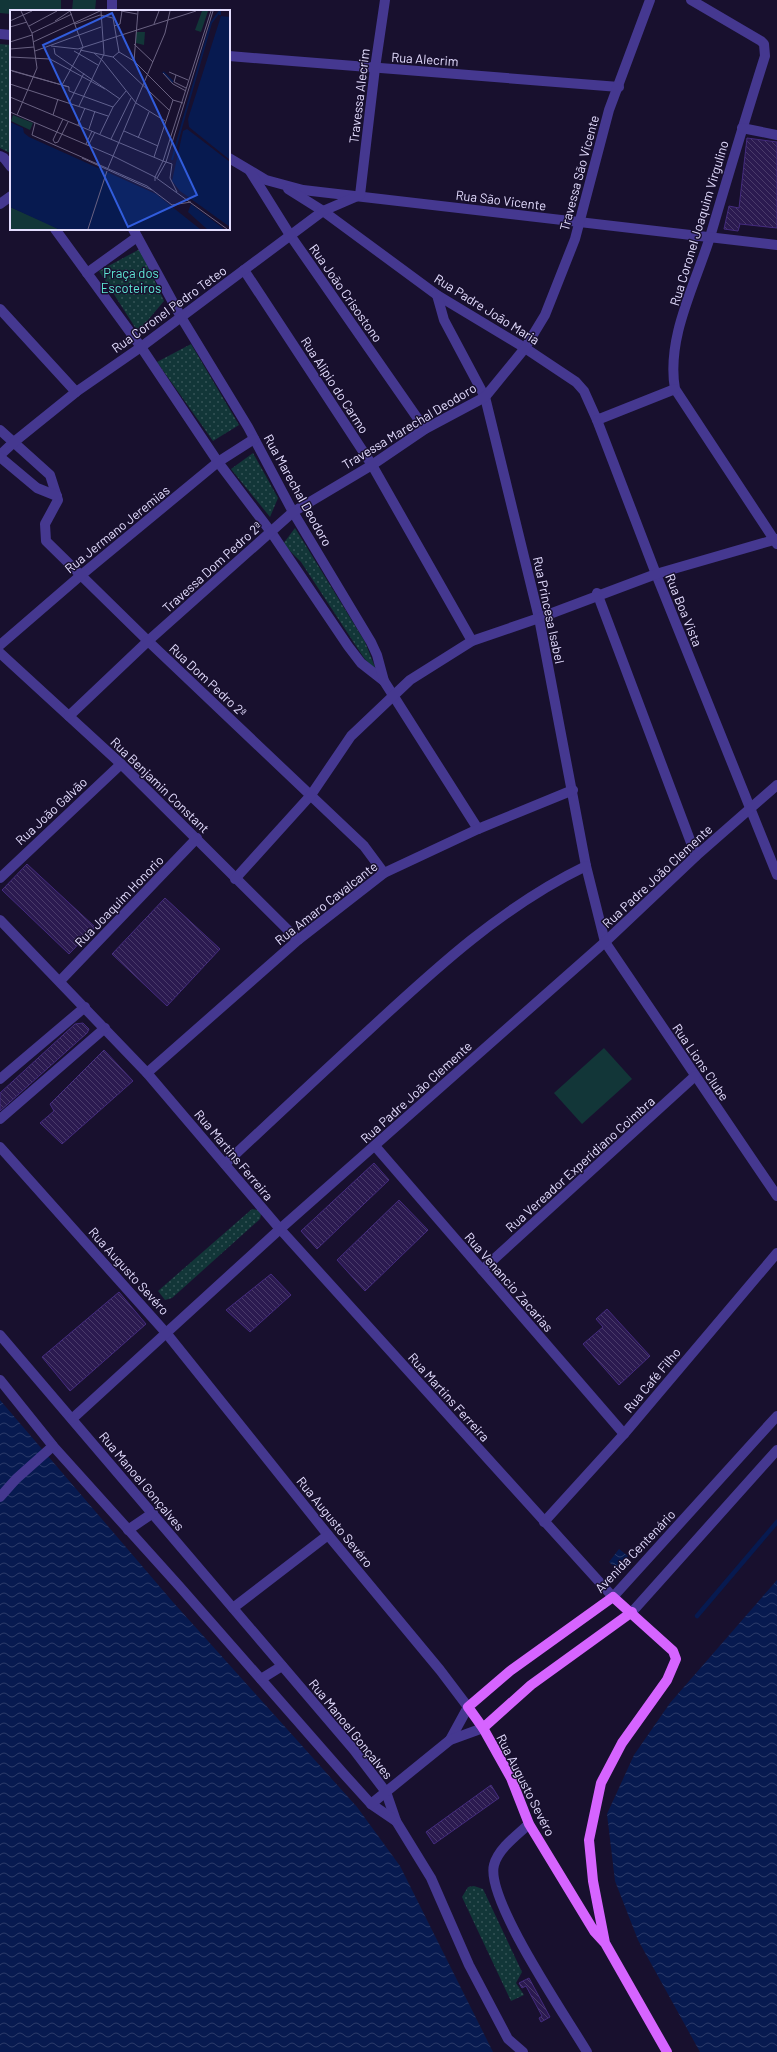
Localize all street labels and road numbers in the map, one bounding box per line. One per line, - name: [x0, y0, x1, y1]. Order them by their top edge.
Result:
- street label: Travessa Alecrim: [345, 48, 373, 144]
- street label: Rua Alecrim: [391, 49, 459, 69]
- street label: Travessa São Vicente: [556, 113, 602, 233]
- street label: Rua Coronel Joaquim Virgulino: [666, 138, 732, 308]
- street label: Rua São Vicente: [455, 187, 547, 213]
- street label: Rua João Crisostono: [306, 241, 386, 345]
- street label: Rua Coronel Pedro Teteo: [108, 262, 230, 356]
- street label: Rua Padre João Maria: [431, 270, 543, 348]
- street label: Rua Alipio do Carmo: [298, 334, 372, 436]
- street label: Travessa Marechal Deodoro: [339, 380, 479, 472]
- street label: Rua Marechal Deodoro: [261, 431, 335, 549]
- street label: Rua Jermano Jeremias: [61, 482, 173, 576]
- street label: Travessa Dom Pedro 2ª: [159, 518, 265, 616]
- street label: Rua Princesa Isabel: [530, 555, 568, 665]
- street label: Rua Boa Vista: [662, 571, 706, 649]
- street label: Rua Dom Pedro 2ª: [166, 640, 250, 720]
- street label: Rua Benjamin Constant: [107, 734, 213, 836]
- street label: Rua João Galvão: [12, 774, 90, 848]
- street label: Rua Padre João Clemente: [599, 821, 715, 931]
- street label: Rua Joaquim Honorio: [71, 852, 167, 950]
- street label: Rua Amaro Cavalcante: [272, 858, 381, 948]
- street label: Rua Lions Clube: [669, 1020, 733, 1104]
- street label: Rua Padre João Clemente: [357, 1038, 475, 1146]
- street label: Rua Vereador Experidiano Coimbra: [502, 1093, 658, 1235]
- street label: Rua Martins Ferreira: [191, 1106, 277, 1204]
- street label: Rua Augusto Sevéro: [85, 1224, 173, 1318]
- street label: Rua Venancio Zacarias: [461, 1229, 557, 1335]
- street label: Rua Café Filho: [620, 1344, 684, 1416]
- street label: Rua Martins Ferreira: [405, 1349, 493, 1445]
- street label: Rua Manoel Gonçalves: [96, 1428, 188, 1534]
- street label: Rua Augusto Sevéro: [293, 1473, 377, 1571]
- street label: Avenida Centenário: [591, 1506, 679, 1596]
- street label: Rua Manoel Gonçalves: [306, 1676, 396, 1782]
- street label: Rua Augusto Sevéro: [493, 1731, 559, 1839]

